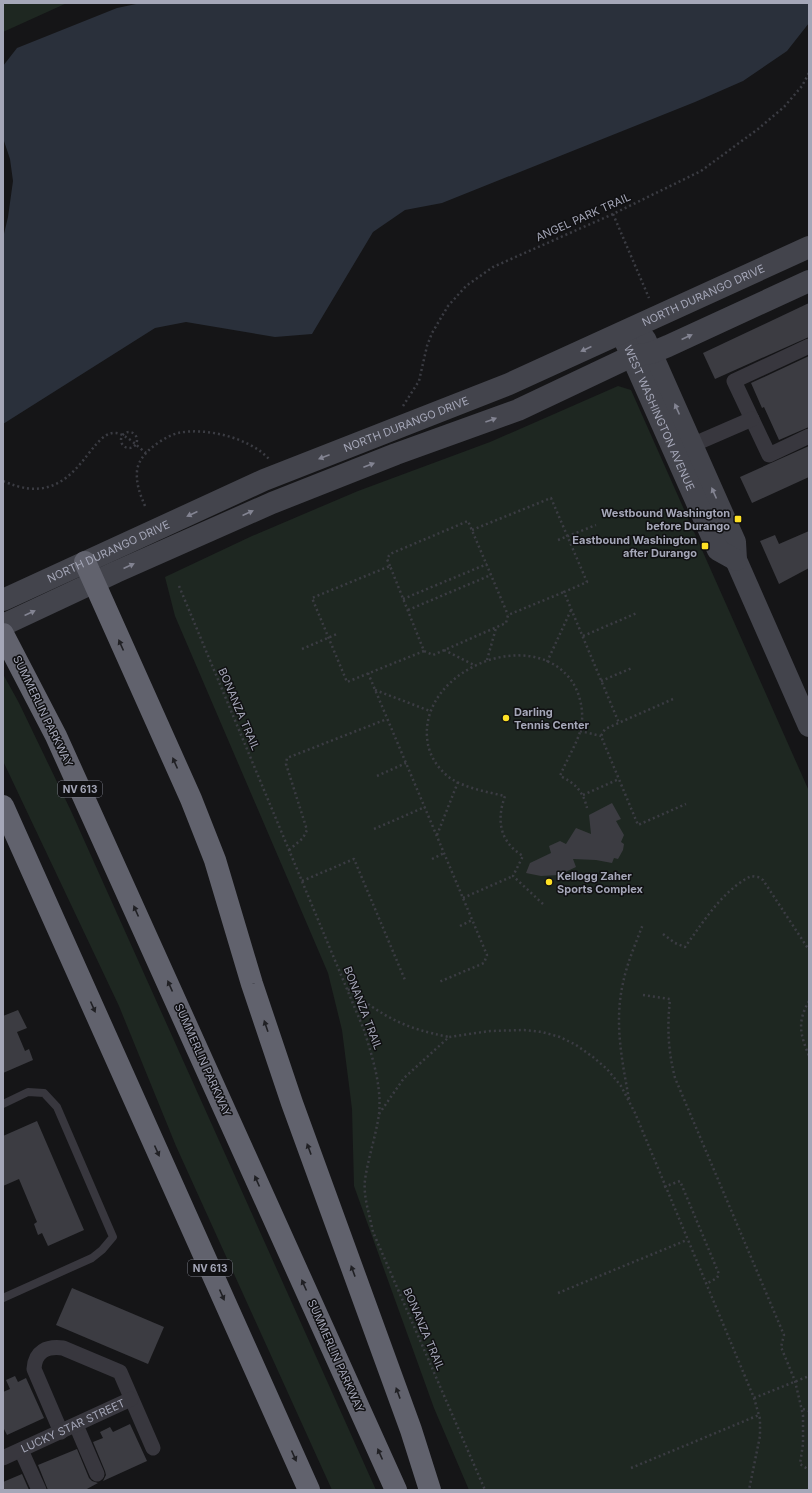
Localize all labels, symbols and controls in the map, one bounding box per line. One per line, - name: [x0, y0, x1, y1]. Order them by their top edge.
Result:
- street label: ANGEL PARK TRAIL: [533, 190, 633, 244]
- street label: NORTH DURANGO DRIVE: [640, 261, 767, 329]
- one-way arrow: [681, 334, 693, 340]
- street label: WEST WASHINGTON AVENUE: [621, 343, 698, 493]
- one-way arrow: [581, 346, 592, 352]
- street label: NORTH DURANGO DRIVE: [342, 393, 471, 455]
- one-way arrow: [673, 403, 679, 415]
- one-way arrow: [485, 417, 497, 423]
- one-way arrow: [318, 454, 329, 460]
- one-way arrow: [363, 462, 374, 468]
- one-way arrow: [711, 488, 717, 499]
- place label: Westbound Washington before Durango: [601, 506, 730, 533]
- one-way arrow: [243, 510, 255, 516]
- one-way arrow: [186, 511, 197, 517]
- marker: Westbound Washington before Durango: [733, 514, 743, 524]
- street label: NORTH DURANGO DRIVE: [45, 517, 172, 586]
- place label: Eastbound Washington after Durango: [572, 533, 697, 560]
- marker: Eastbound Washington after Durango: [700, 541, 710, 551]
- one-way arrow: [124, 563, 135, 569]
- one-way arrow: [25, 610, 36, 616]
- one-way arrow: [118, 638, 124, 650]
- street label: SUMMERLIN PARKWAY: [10, 653, 76, 769]
- street label: BONANZA TRAIL: [215, 666, 263, 752]
- place label: Darling Tennis Center: [514, 705, 589, 732]
- marker: Darling Tennis Center: [501, 713, 511, 723]
- one-way arrow: [172, 758, 178, 769]
- road number: NV 613: [58, 781, 102, 797]
- place label: Kellogg Zaher Sports Complex: [557, 869, 643, 896]
- marker: Kellogg Zaher Sports Complex: [544, 877, 554, 887]
- one-way arrow: [132, 904, 138, 916]
- street label: BONANZA TRAIL: [341, 964, 385, 1052]
- one-way arrow: [166, 980, 173, 992]
- street label: SUMMERLIN PARKWAY: [172, 1001, 234, 1119]
- one-way arrow: [90, 1002, 96, 1013]
- one-way arrow: [263, 1020, 269, 1032]
- one-way arrow: [305, 1143, 311, 1155]
- one-way arrow: [154, 1145, 160, 1157]
- one-way arrow: [254, 1176, 260, 1187]
- road number: NV 613: [188, 1260, 232, 1276]
- one-way arrow: [350, 1265, 356, 1277]
- one-way arrow: [301, 1279, 307, 1290]
- street label: BONANZA TRAIL: [400, 1286, 448, 1372]
- one-way arrow: [219, 1290, 225, 1302]
- street label: SUMMERLIN PARKWAY: [305, 1297, 367, 1415]
- one-way arrow: [395, 1387, 401, 1399]
- street label: LUCKY STAR STREET: [19, 1396, 127, 1456]
- one-way arrow: [377, 1449, 383, 1460]
- one-way arrow: [291, 1450, 297, 1462]

